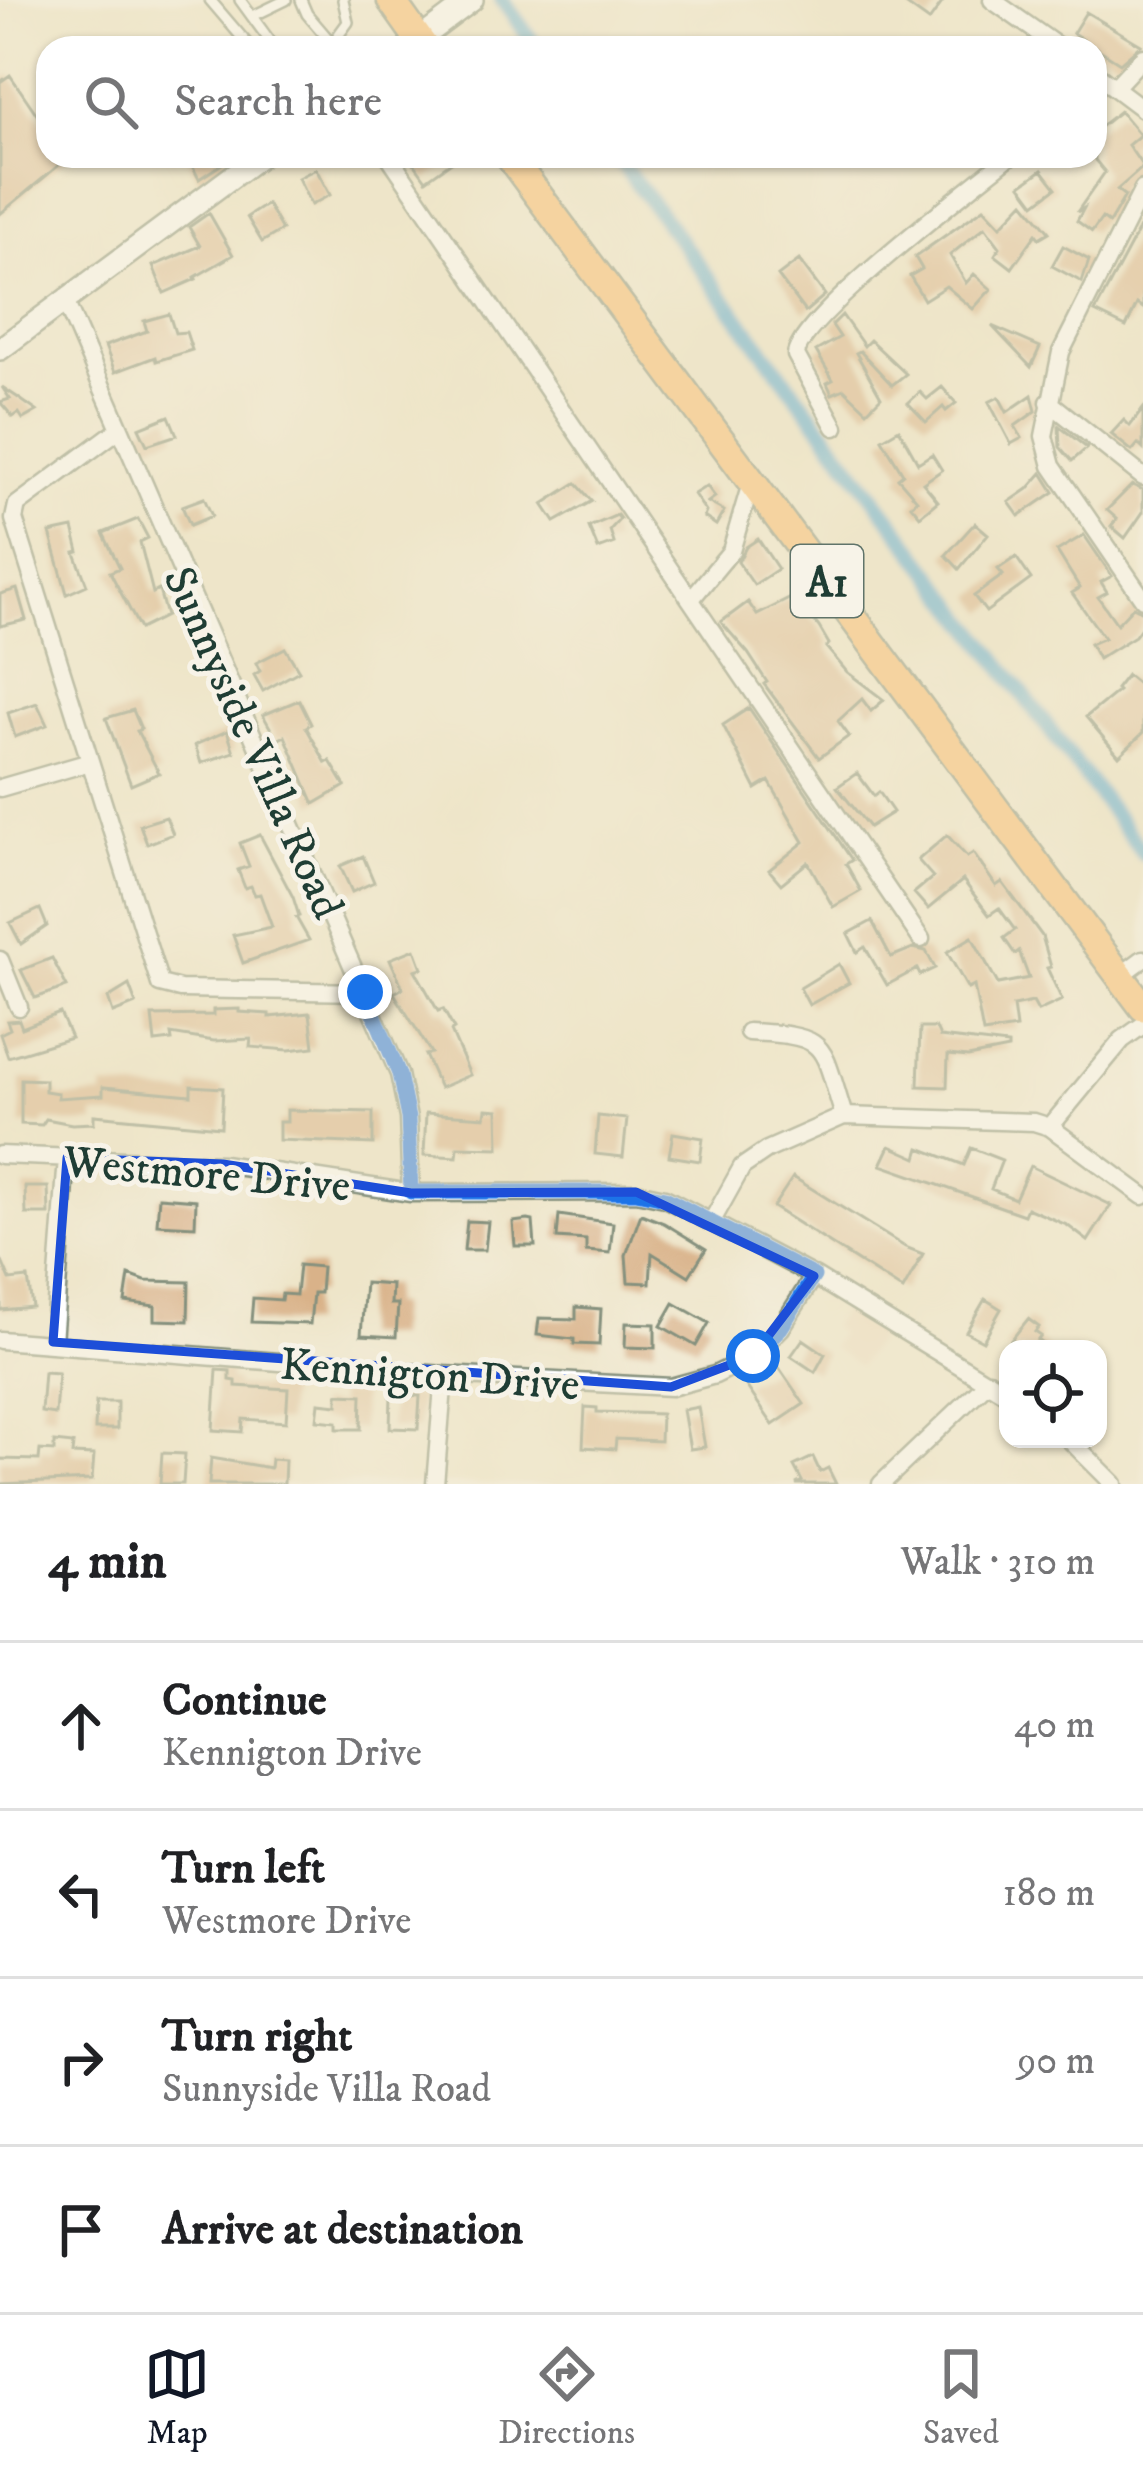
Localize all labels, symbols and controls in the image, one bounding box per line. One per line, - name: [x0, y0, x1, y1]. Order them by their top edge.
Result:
- search box: [36, 36, 1107, 168]
- icon: search: [78, 69, 144, 135]
- text: Search here: [174, 74, 382, 130]
- road number: A1: [791, 545, 863, 617]
- street label: Sunnyside Villa Road: [150, 558, 355, 928]
- route end: [338, 965, 392, 1019]
- street label: Westmore Drive: [60, 1134, 353, 1215]
- route start: [726, 1329, 780, 1383]
- street label: Kennigton Drive: [278, 1338, 581, 1414]
- map controls: [999, 1340, 1107, 1448]
- button: locate: [999, 1340, 1107, 1448]
- text: 4 min: [48, 1530, 166, 1594]
- text: Walk · 310 m: [900, 1538, 1095, 1587]
- text: Continue: [162, 1673, 327, 1729]
- icon: ahead: [48, 1693, 114, 1759]
- text: 40 m: [1014, 1701, 1095, 1750]
- text: Kennigton Drive: [162, 1729, 422, 1778]
- text: Turn left: [162, 1841, 325, 1897]
- icon: left: [48, 1861, 114, 1927]
- text: 180 m: [1003, 1869, 1095, 1918]
- text: Westmore Drive: [162, 1897, 411, 1946]
- text: Turn right: [162, 2009, 352, 2065]
- icon: right: [48, 2029, 114, 2095]
- text: 90 m: [1017, 2037, 1095, 2086]
- text: Sunnyside Villa Road: [162, 2065, 491, 2114]
- icon: arrive: [48, 2197, 114, 2263]
- text: Arrive at destination: [162, 2202, 523, 2258]
- tab: Map: [144, 2341, 210, 2454]
- tab: Directions: [498, 2341, 635, 2454]
- tab: Saved: [923, 2341, 999, 2454]

